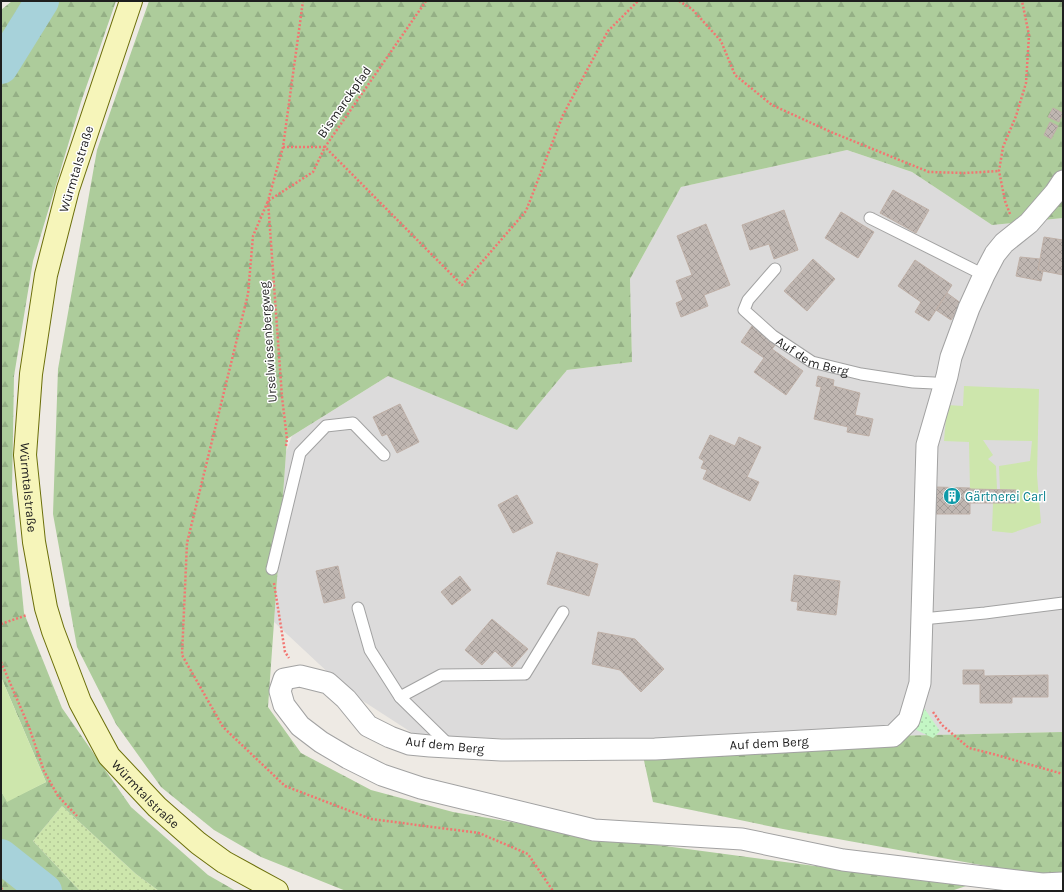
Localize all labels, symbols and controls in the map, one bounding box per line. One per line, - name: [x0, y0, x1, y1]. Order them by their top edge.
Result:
- street label: Bismarckpfad: [314, 63, 374, 141]
- street label: Würmtalstraße: [56, 124, 96, 214]
- street label: Urselwiesenbergweg: [256, 280, 280, 403]
- street label: Auf dem Berg: [773, 333, 851, 378]
- street label: Würmtalstraße: [17, 442, 40, 533]
- building icon: Gärtnerei Carl: [942, 486, 962, 506]
- place label: Gärtnerei Carl: [965, 489, 1046, 504]
- street label: Auf dem Berg: [405, 733, 486, 757]
- street label: Auf dem Berg: [729, 733, 810, 753]
- street label: Würmtalstraße: [109, 757, 183, 831]

